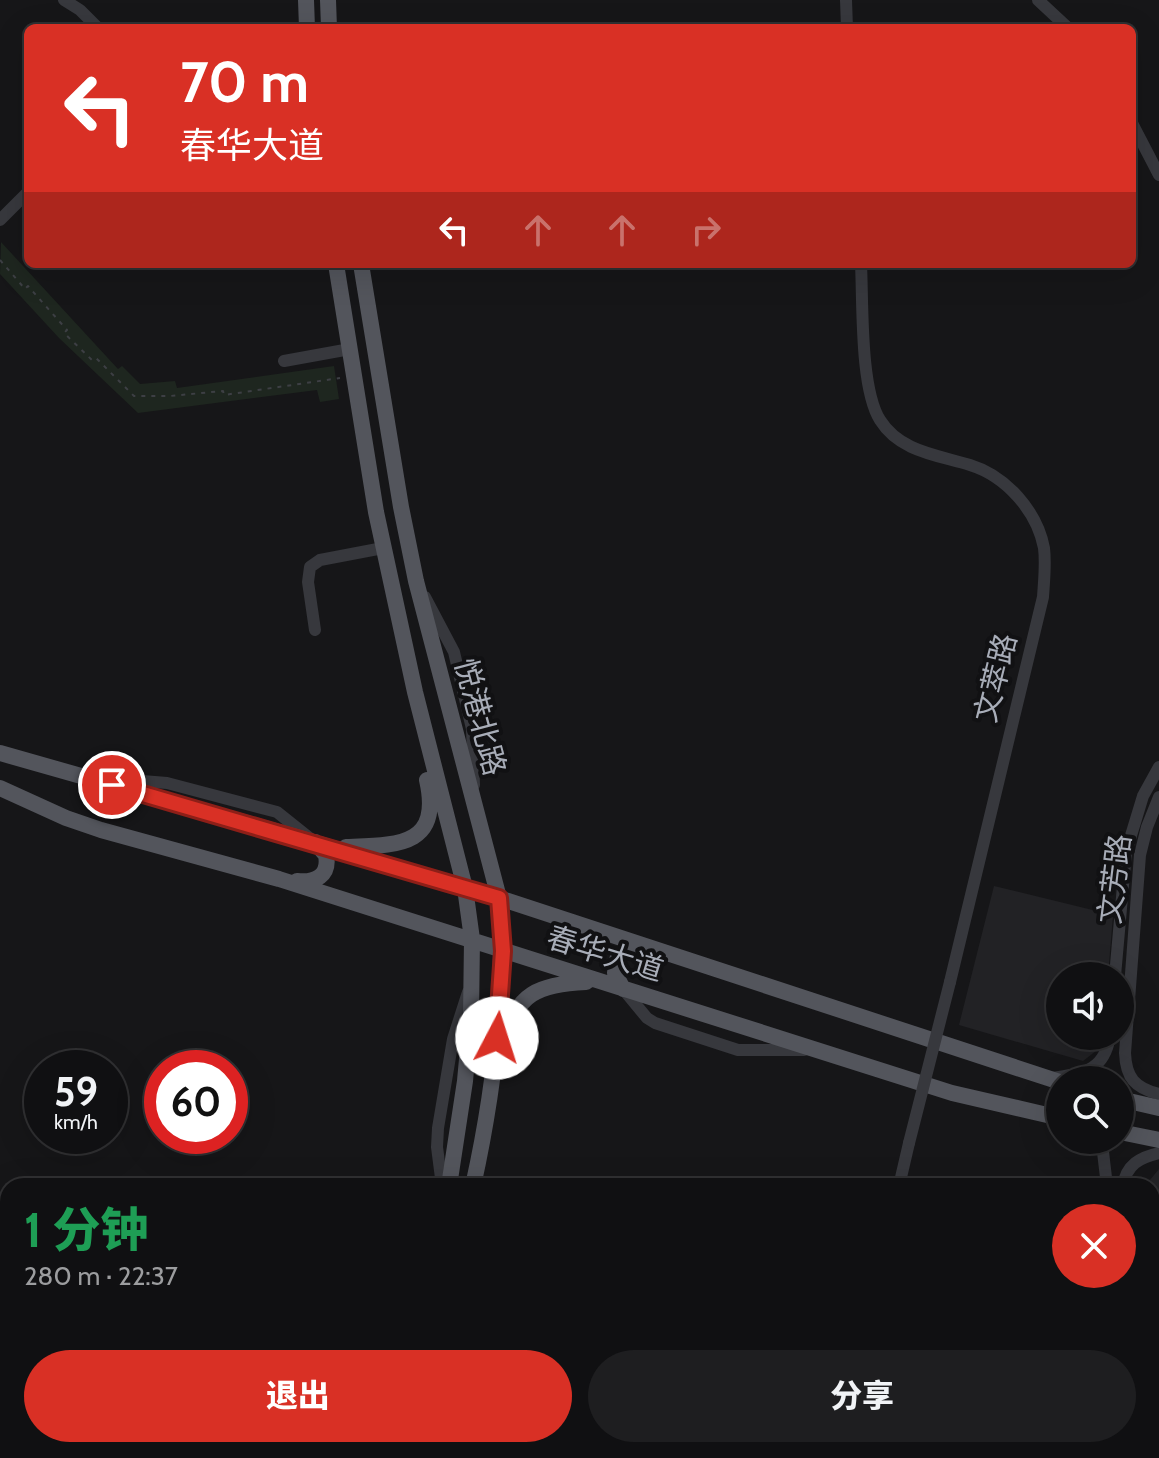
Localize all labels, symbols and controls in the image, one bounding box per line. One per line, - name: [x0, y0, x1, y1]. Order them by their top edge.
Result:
- text: 70 m: [180, 48, 309, 116]
- icon: left: [48, 56, 152, 160]
- text: 春华大道: [180, 123, 324, 167]
- icon: left: [432, 208, 476, 252]
- icon: ahead: [516, 208, 560, 252]
- icon: ahead: [600, 208, 644, 252]
- icon: right: [684, 208, 728, 252]
- street label: 文萃路: [967, 630, 1024, 726]
- street label: 悦港北路: [447, 654, 514, 780]
- pin: [78, 751, 146, 819]
- icon: arrive: [90, 763, 134, 807]
- street label: 文芳路: [1091, 832, 1138, 926]
- street label: 春华大道: [542, 918, 668, 989]
- map controls: [1046, 962, 1134, 1154]
- button: sound: [1046, 962, 1134, 1050]
- position arrow: [455, 996, 539, 1080]
- speed limit sign: 60: [144, 1050, 248, 1154]
- button: search: [1046, 1066, 1134, 1154]
- text: 59: [54, 1067, 98, 1116]
- text: km/h: [54, 1110, 98, 1134]
- text: 1 分钟: [24, 1201, 149, 1259]
- button: close: [1052, 1204, 1136, 1288]
- text: 280 m · 22:37: [24, 1260, 178, 1292]
- button: 退出: [24, 1350, 572, 1442]
- button: 分享: [588, 1350, 1136, 1442]

